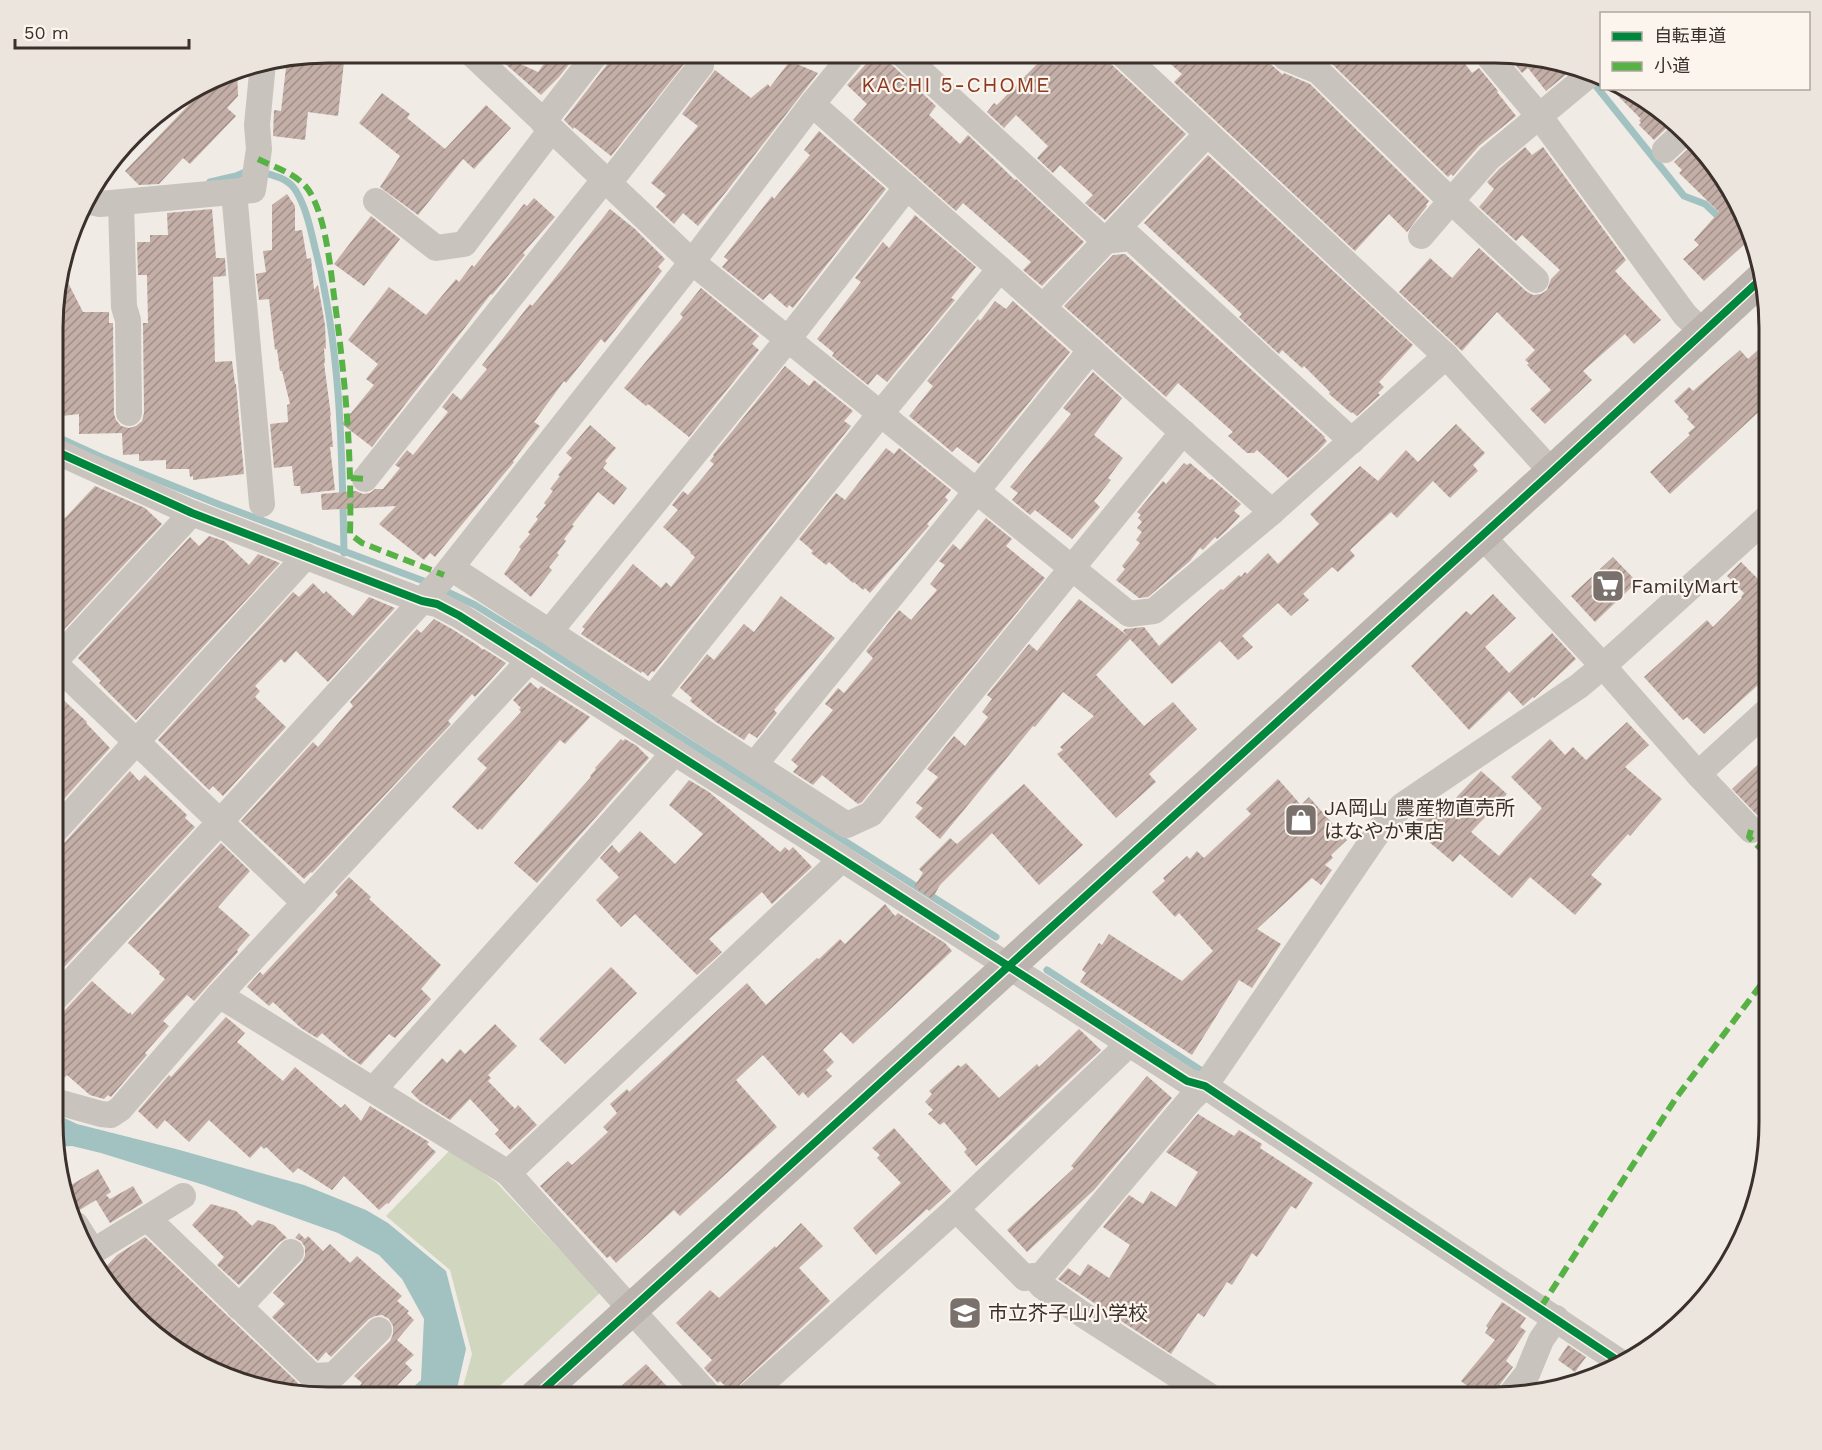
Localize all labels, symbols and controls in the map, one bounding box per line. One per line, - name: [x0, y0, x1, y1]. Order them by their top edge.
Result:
- scale bar: [15, 12, 189, 50]
- legend: [1600, 12, 1810, 90]
- text: 50 m: [24, 22, 69, 43]
- text: 自転車道: [1654, 25, 1726, 46]
- text: 小道: [1654, 55, 1690, 76]
- district label: KACHI 5-CHOME: [861, 72, 1051, 97]
- supermarket icon: FamilyMart: [1590, 568, 1626, 604]
- place label: FamilyMart: [1631, 574, 1739, 598]
- place label: JA岡山 農産物直売所 はなやか東店: [1324, 796, 1515, 843]
- shop icon: JA岡山 農産物直売所 はなやか東店: [1283, 802, 1319, 838]
- school or university icon: 市立芥子山小学校: [947, 1295, 983, 1331]
- place label: 市立芥子山小学校: [988, 1301, 1148, 1325]

